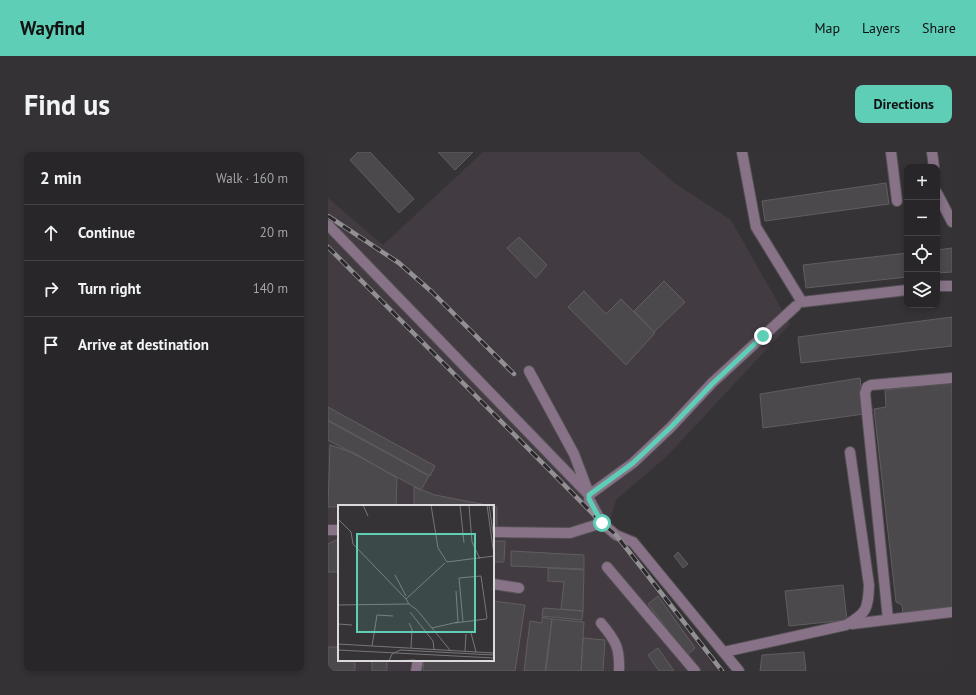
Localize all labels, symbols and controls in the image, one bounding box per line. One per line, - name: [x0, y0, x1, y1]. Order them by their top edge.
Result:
- text: Wayfind: [20, 16, 85, 40]
- text: Map: [814, 19, 840, 37]
- text: Layers: [862, 19, 900, 37]
- text: Share: [922, 19, 956, 37]
- button: Directions: [855, 85, 952, 123]
- text: Find us: [24, 86, 110, 123]
- map controls: [904, 164, 940, 308]
- button: +: [904, 164, 940, 200]
- text: 2 min: [40, 167, 81, 189]
- text: Walk · 160 m: [216, 170, 288, 187]
- button: −: [904, 200, 940, 236]
- icon: ahead: [40, 222, 62, 244]
- text: Continue: [78, 223, 135, 242]
- text: 20 m: [260, 224, 288, 241]
- button: locate: [904, 236, 940, 272]
- button: layers: [904, 272, 940, 308]
- icon: right: [40, 278, 62, 300]
- text: Turn right: [78, 279, 141, 298]
- text: 140 m: [253, 280, 288, 297]
- route end: [754, 327, 772, 345]
- icon: arrive: [40, 334, 62, 356]
- text: Arrive at destination: [78, 335, 209, 354]
- inset map: [338, 505, 494, 661]
- route start: [593, 514, 611, 532]

